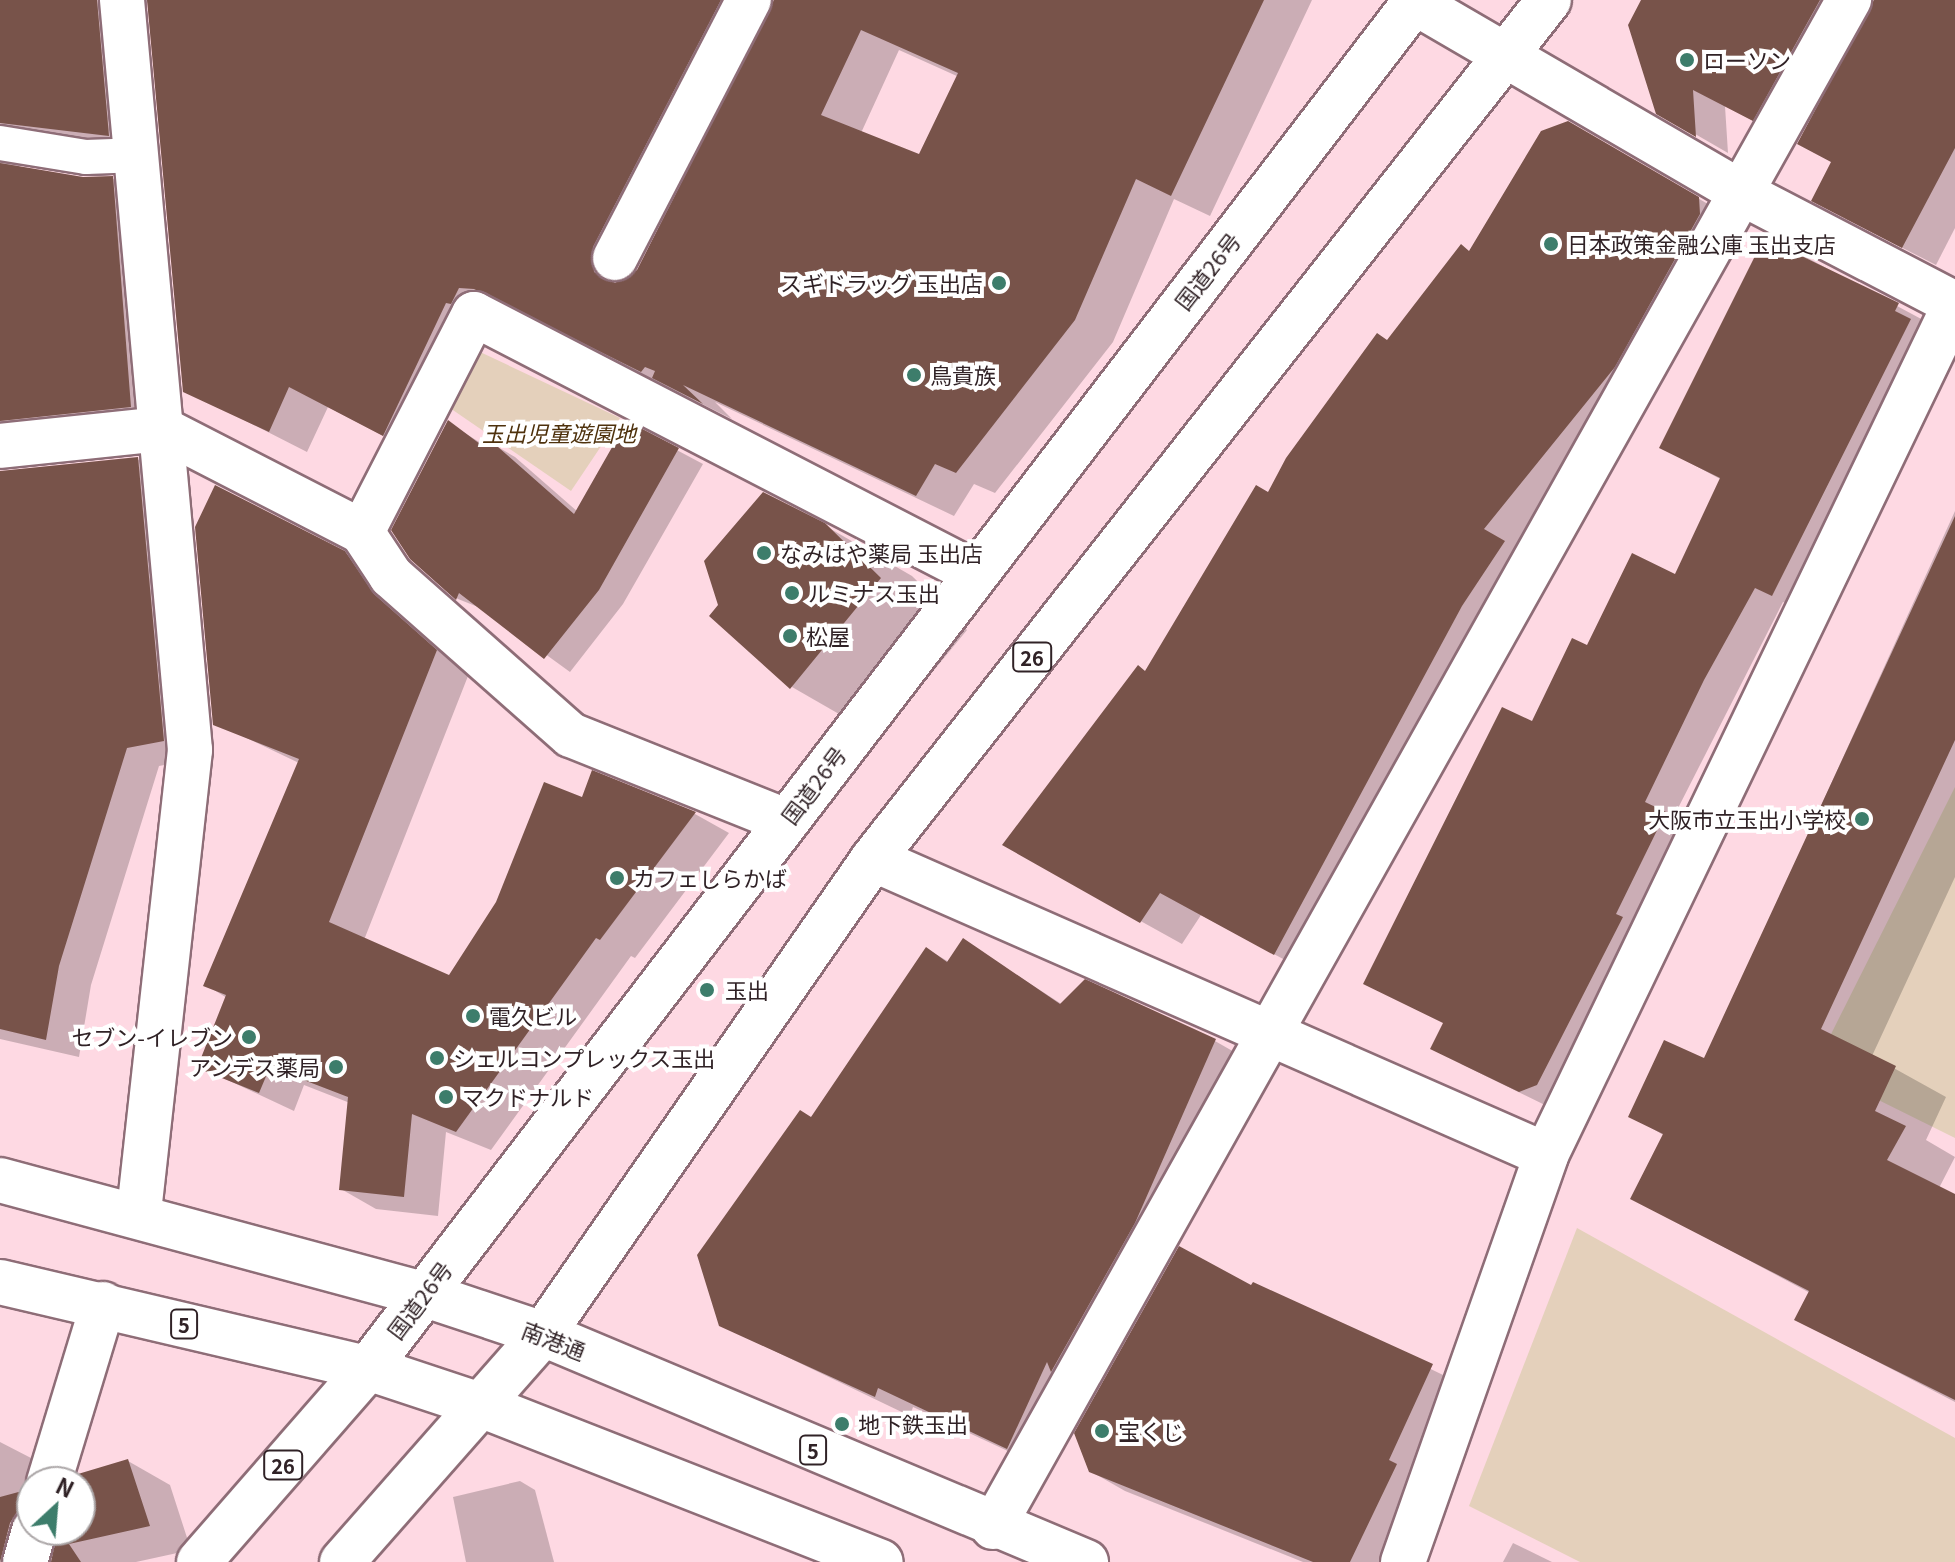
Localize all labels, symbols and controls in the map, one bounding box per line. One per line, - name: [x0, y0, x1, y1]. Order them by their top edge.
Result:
- place label: ローソン: [1703, 47, 1791, 73]
- marker: ローソン: [1678, 51, 1696, 69]
- street label: 国道26号: [1169, 227, 1245, 315]
- place label: 日本政策金融公庫 玉出支店: [1567, 231, 1836, 257]
- marker: 日本政策金融公庫 玉出支店: [1542, 235, 1560, 253]
- place label: スギドラッグ 玉出店: [780, 270, 983, 296]
- marker: スギドラッグ 玉出店: [990, 274, 1008, 292]
- place label: 鳥貴族: [930, 362, 996, 388]
- marker: 鳥貴族: [905, 366, 923, 384]
- park label: 玉出児童遊園地: [482, 420, 636, 446]
- place label: なみはや薬局 玉出店: [780, 540, 983, 566]
- marker: なみはや薬局 玉出店: [755, 544, 773, 562]
- place label: ルミナス玉出: [808, 580, 940, 606]
- marker: ルミナス玉出: [783, 584, 801, 602]
- place label: 松屋: [806, 623, 850, 649]
- marker: 松屋: [781, 627, 799, 645]
- road number: 26: [1012, 641, 1052, 673]
- street label: 国道26号: [775, 741, 851, 829]
- place label: 大阪市立玉出小学校: [1648, 806, 1846, 832]
- marker: 大阪市立玉出小学校: [1853, 810, 1871, 828]
- place label: カフェしらかば: [633, 865, 787, 891]
- marker: カフェしらかば: [608, 869, 626, 887]
- place label: 玉出: [725, 977, 769, 1003]
- marker: 玉出: [696, 979, 718, 1001]
- place label: 電久ビル: [489, 1003, 577, 1029]
- marker: 電久ビル: [464, 1007, 482, 1025]
- place label: セブン-イレブン: [71, 1024, 233, 1050]
- marker: セブン-イレブン: [240, 1028, 258, 1046]
- place label: シェルコンプレックス玉出: [453, 1045, 717, 1071]
- marker: シェルコンプレックス玉出: [428, 1049, 446, 1067]
- place label: アンデス薬局: [188, 1054, 320, 1080]
- marker: アンデス薬局: [327, 1058, 345, 1076]
- place label: マクドナルド: [462, 1084, 594, 1110]
- marker: マクドナルド: [437, 1088, 455, 1106]
- street label: 国道26号: [381, 1256, 457, 1344]
- road number: 5: [170, 1308, 198, 1340]
- street label: 南港通: [518, 1316, 590, 1364]
- place label: 地下鉄玉出: [858, 1411, 968, 1437]
- marker: 地下鉄玉出: [833, 1415, 851, 1433]
- place label: 宝くじ: [1118, 1418, 1184, 1444]
- marker: 宝くじ: [1093, 1422, 1111, 1440]
- road number: 5: [799, 1434, 827, 1466]
- road number: 26: [263, 1449, 303, 1481]
- north arrow: [16, 1466, 96, 1546]
- text: N: [51, 1468, 80, 1504]

